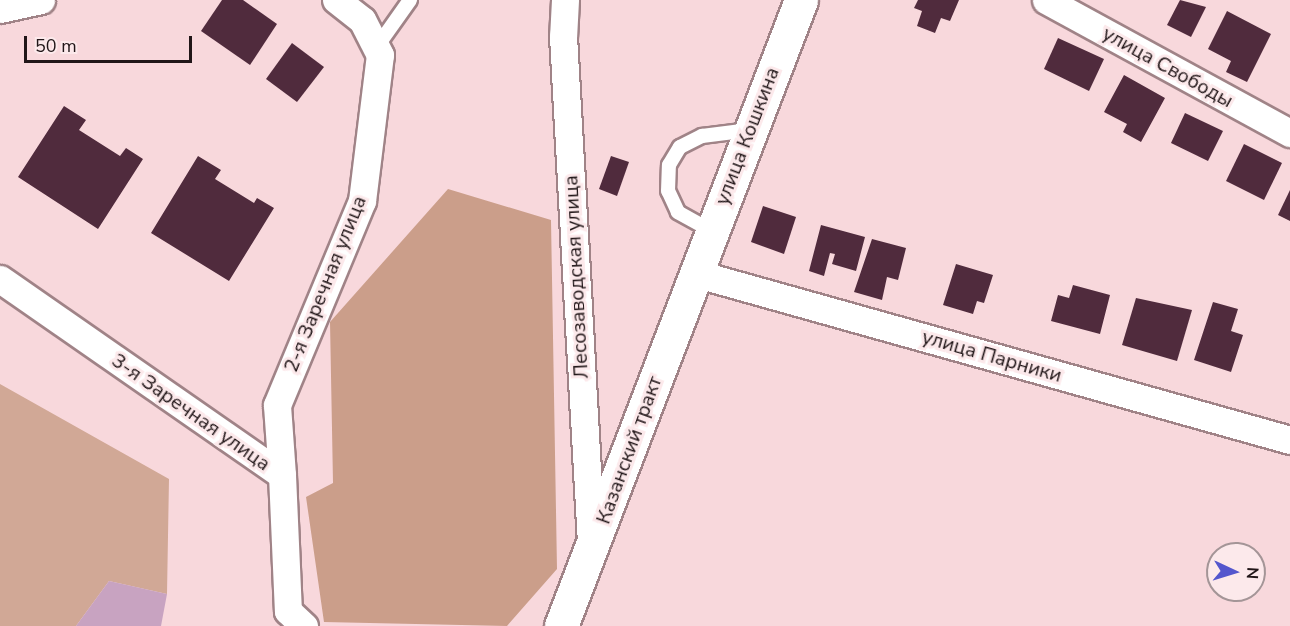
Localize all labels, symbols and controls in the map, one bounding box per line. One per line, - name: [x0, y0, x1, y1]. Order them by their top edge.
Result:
- street label: улица Свободы: [1098, 21, 1238, 113]
- scale bar: [27, 24, 195, 62]
- text: 50 m: [35, 34, 77, 58]
- street label: улица Кошкина: [710, 64, 784, 208]
- street label: Лесозаводская улица: [559, 175, 593, 379]
- street label: 2-я Заречная улица: [279, 192, 371, 376]
- street label: улица Парники: [919, 325, 1065, 387]
- street label: 3-я Заречная улица: [107, 348, 275, 476]
- street label: Казанский тракт: [591, 373, 667, 527]
- north arrow: [1206, 542, 1266, 602]
- text: N: [1241, 566, 1263, 580]

